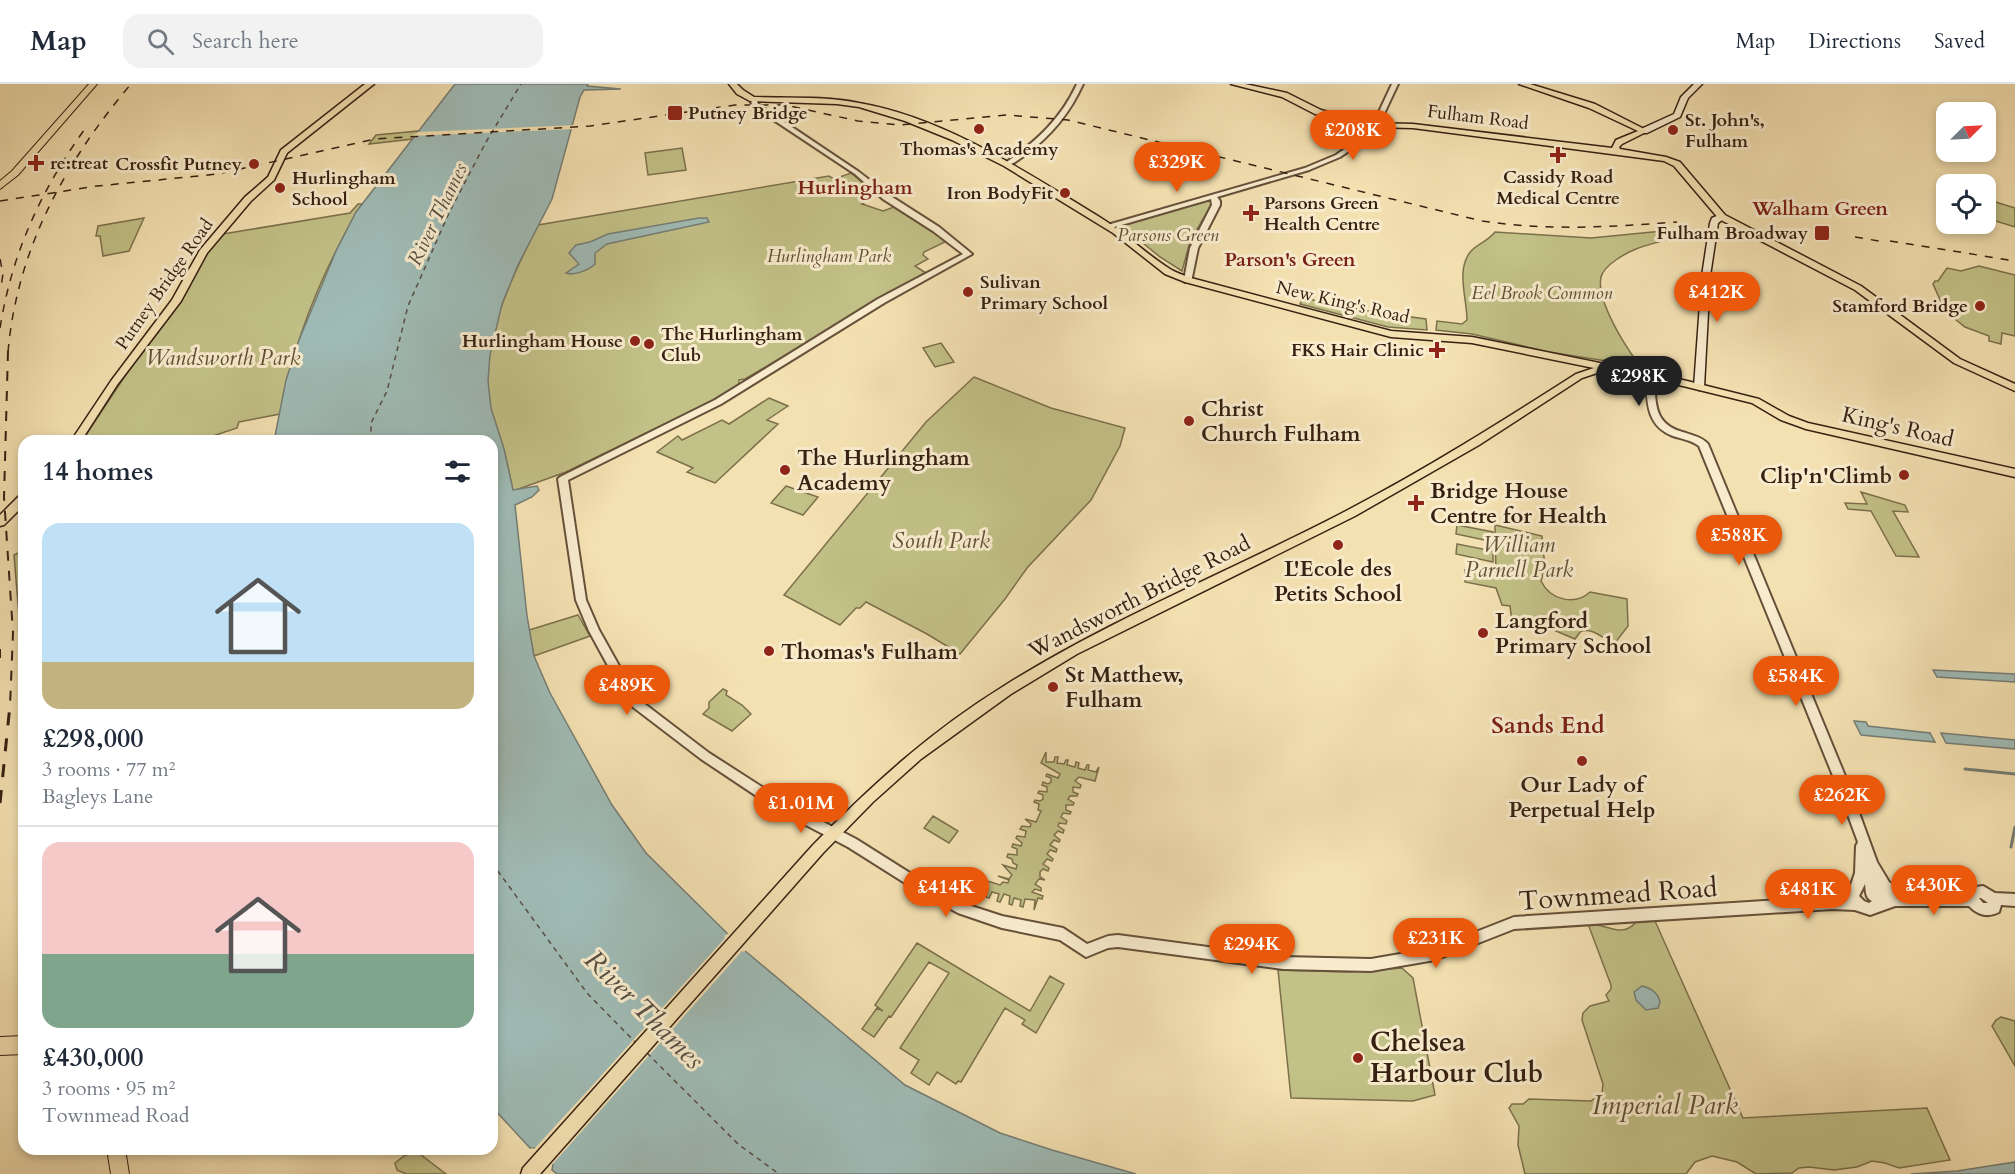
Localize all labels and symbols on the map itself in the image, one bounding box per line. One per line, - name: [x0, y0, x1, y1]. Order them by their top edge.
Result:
- street label: Fulham Road: [1426, 99, 1530, 136]
- place label: Putney Bridge: [688, 101, 808, 126]
- north arrow: [1936, 102, 1996, 162]
- marker: Putney Bridge: [666, 104, 684, 122]
- place label: St. John's, Fulham: [1685, 108, 1765, 154]
- pin: £208K: [1311, 110, 1395, 161]
- marker: Thomas's Academy: [972, 122, 986, 136]
- marker: St. John's, Fulham: [1666, 123, 1680, 137]
- place label: Thomas's Academy: [900, 137, 1059, 162]
- pin: £329K: [1135, 142, 1219, 193]
- marker: Cassidy Road Medical Centre: [1549, 146, 1567, 164]
- place label: re:treat: [50, 151, 109, 176]
- place label: Crossfit Putney: [115, 152, 243, 177]
- marker: re:treat: [27, 154, 45, 172]
- marker: Crossfit Putney: [247, 157, 261, 171]
- water label: River Thames: [401, 158, 474, 270]
- place label: Cassidy Road Medical Centre: [1496, 165, 1620, 211]
- place label: Hurlingham School: [292, 166, 396, 212]
- district label: Hurlingham: [797, 174, 913, 201]
- marker: Hurlingham School: [273, 181, 287, 195]
- place label: Iron BodyFit: [947, 181, 1054, 206]
- marker: Iron BodyFit: [1058, 186, 1072, 200]
- place label: Parsons Green Health Centre: [1264, 191, 1380, 237]
- district label: Walham Green: [1751, 195, 1888, 222]
- marker: Parsons Green Health Centre: [1242, 204, 1260, 222]
- street label: Putney Bridge Road: [110, 213, 219, 355]
- place label: Fulham Broadway: [1656, 221, 1809, 246]
- park label: Parsons Green: [1117, 223, 1219, 248]
- marker: Fulham Broadway: [1813, 224, 1831, 242]
- park label: Hurlingham Park: [767, 244, 891, 269]
- district label: Parson's Green: [1224, 246, 1356, 273]
- place label: Sulivan Primary School: [980, 270, 1108, 316]
- pin: £412K: [1675, 272, 1759, 323]
- street label: New King's Road: [1274, 275, 1412, 330]
- park label: Eel Brook Common: [1472, 281, 1613, 306]
- marker: Sulivan Primary School: [961, 285, 975, 299]
- place label: Stamford Bridge: [1832, 294, 1968, 319]
- marker: Stamford Bridge: [1973, 299, 1987, 313]
- place label: The Hurlingham Club: [661, 322, 803, 368]
- place label: Hurlingham House: [462, 329, 623, 354]
- marker: Hurlingham House: [628, 334, 642, 348]
- marker: The Hurlingham Club: [642, 337, 656, 351]
- place label: FKS Hair Clinic: [1291, 338, 1424, 363]
- marker: FKS Hair Clinic: [1428, 341, 1446, 359]
- park label: Wandsworth Park: [146, 343, 300, 373]
- pin: £298K: [1597, 356, 1681, 407]
- place label: Christ Church Fulham: [1201, 394, 1361, 449]
- street label: King's Road: [1839, 400, 1957, 454]
- marker: Christ Church Fulham: [1182, 414, 1196, 428]
- place label: The Hurlingham Academy: [797, 443, 971, 498]
- place label: Clip'n'Climb: [1760, 461, 1892, 491]
- marker: The Hurlingham Academy: [778, 463, 792, 477]
- marker: Clip'n'Climb: [1897, 468, 1911, 482]
- place label: Bridge House Centre for Health: [1430, 476, 1607, 531]
- marker: Bridge House Centre for Health: [1407, 494, 1425, 512]
- pin: £588K: [1697, 515, 1781, 566]
- park label: South Park: [892, 526, 990, 556]
- street label: Wandsworth Bridge Road: [1022, 528, 1256, 666]
- park label: William Parnell Park: [1465, 530, 1573, 585]
- marker: L'Ecole des Petits School: [1331, 538, 1345, 552]
- place label: L'Ecole des Petits School: [1274, 554, 1403, 609]
- place label: Langford Primary School: [1495, 606, 1652, 661]
- marker: Langford Primary School: [1476, 626, 1490, 640]
- place label: Thomas's Fulham: [781, 637, 959, 667]
- marker: Thomas's Fulham: [762, 644, 776, 658]
- pin: £584K: [1754, 656, 1838, 707]
- place label: St Matthew, Fulham: [1065, 660, 1184, 715]
- pin: £489K: [585, 665, 669, 716]
- marker: St Matthew, Fulham: [1046, 680, 1060, 694]
- district label: Sands End: [1491, 709, 1605, 742]
- marker: Our Lady of Perpetual Help: [1575, 754, 1589, 768]
- place label: Our Lady of Perpetual Help: [1508, 770, 1656, 825]
- pin: £262K: [1800, 775, 1884, 826]
- pin: £1.01M: [752, 783, 850, 834]
- pin: £430K: [1892, 865, 1976, 916]
- pin: £414K: [904, 867, 988, 918]
- street label: Townmead Road: [1517, 869, 1719, 920]
- pin: £481K: [1766, 869, 1850, 920]
- pin: £231K: [1394, 918, 1478, 969]
- pin: £294K: [1210, 924, 1294, 975]
- water label: River Thames: [576, 941, 713, 1078]
- place label: Chelsea Harbour Club: [1370, 1024, 1543, 1092]
- marker: Chelsea Harbour Club: [1351, 1051, 1365, 1065]
- park label: Imperial Park: [1592, 1087, 1739, 1124]

